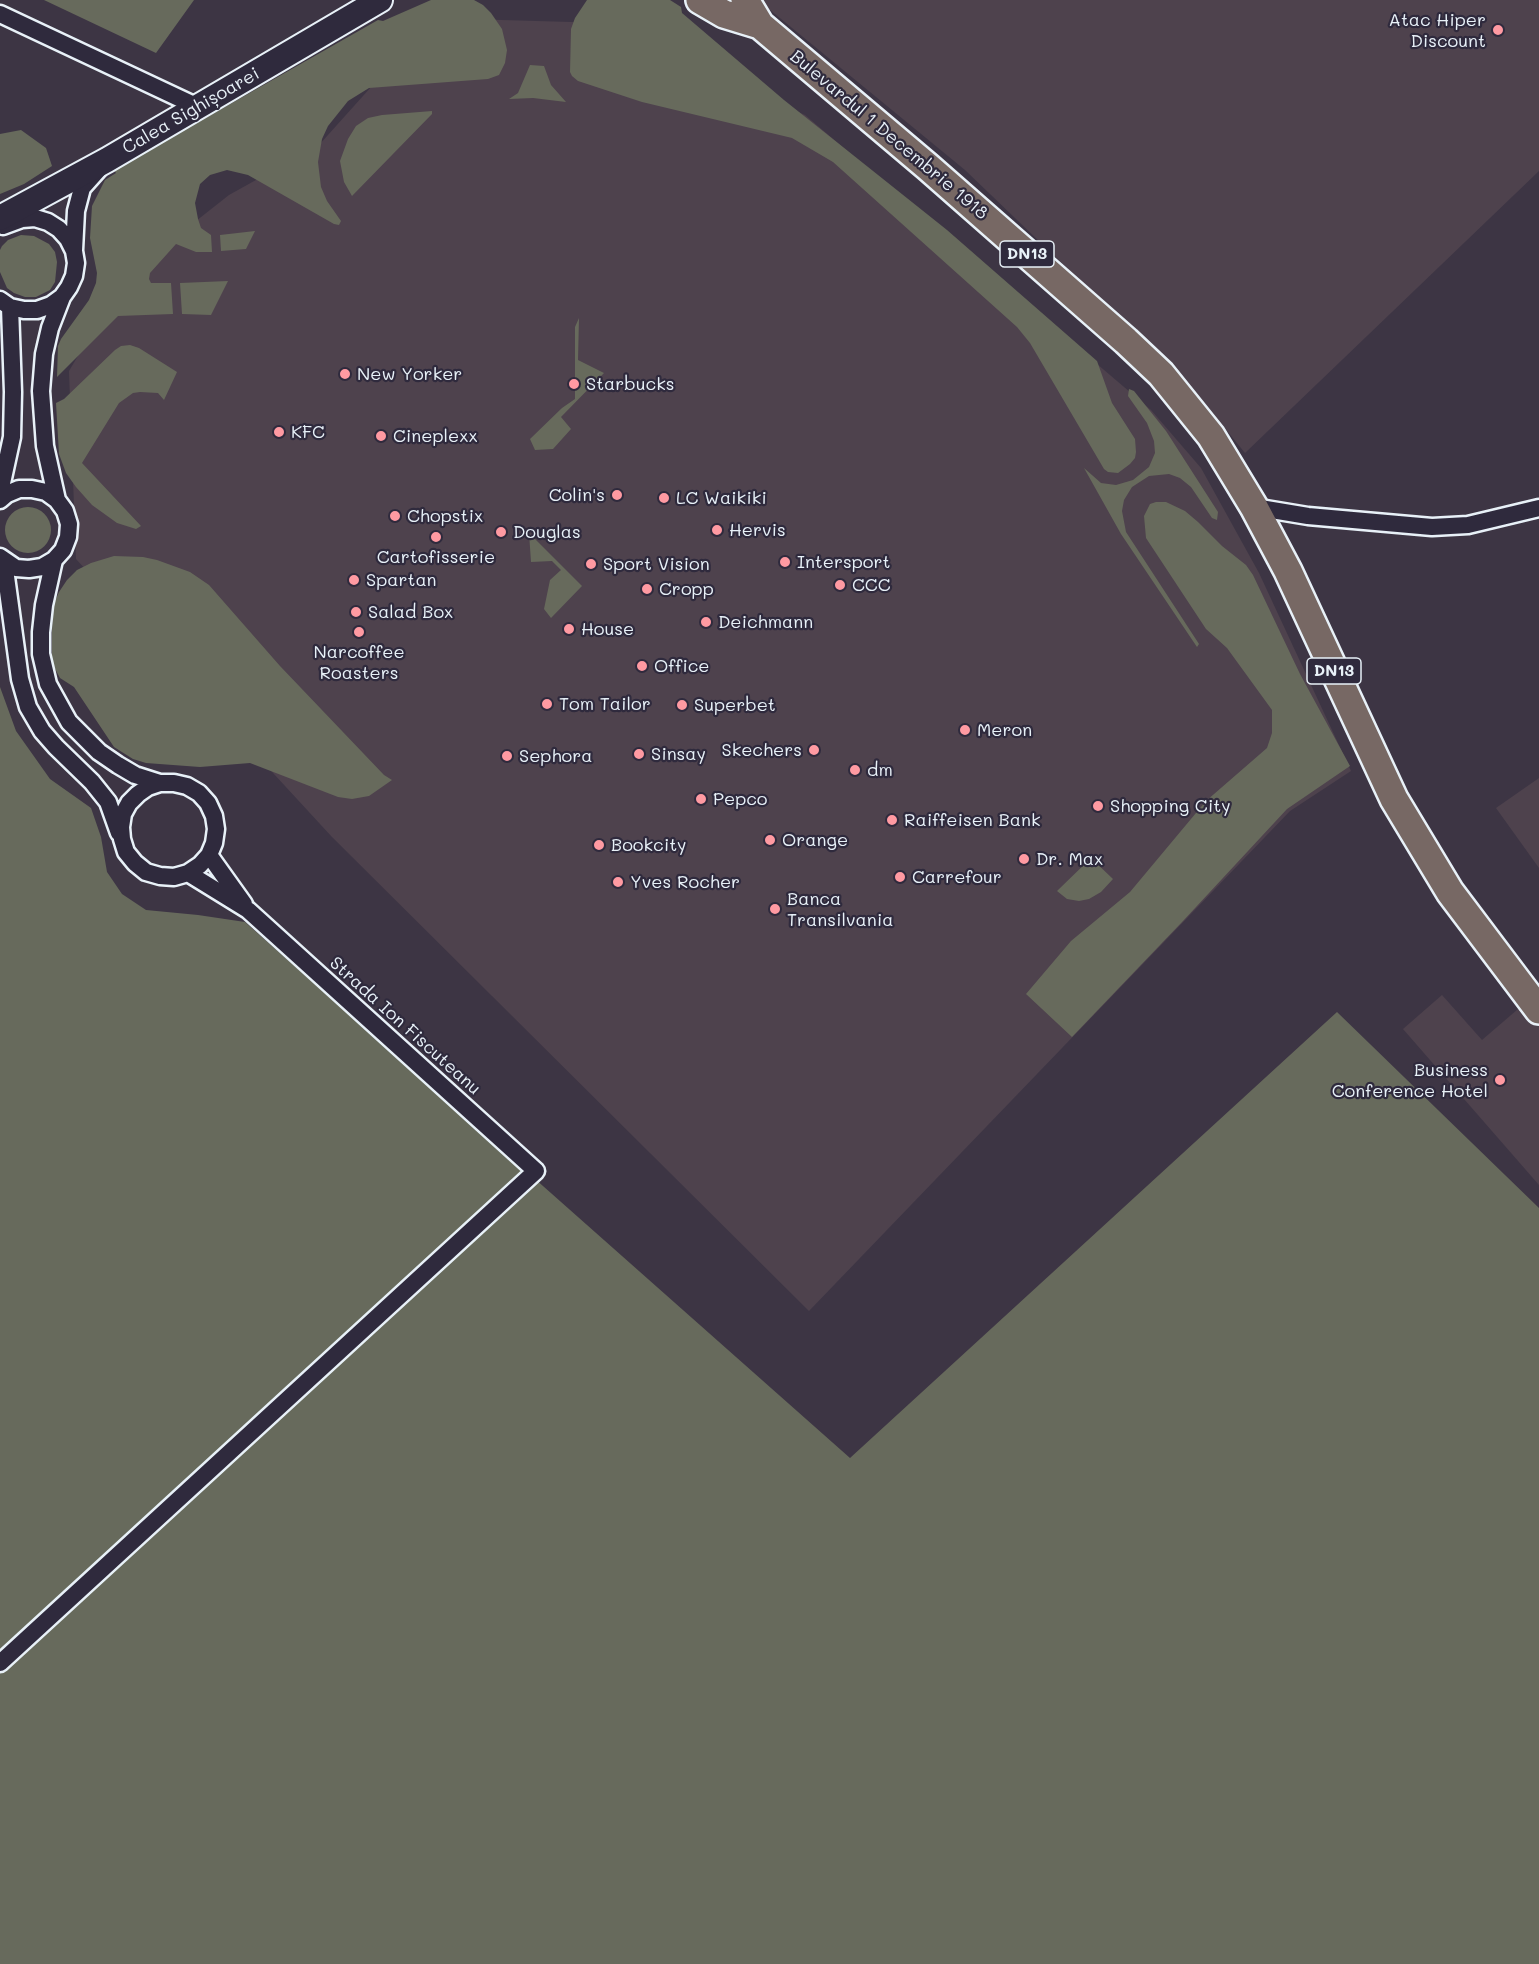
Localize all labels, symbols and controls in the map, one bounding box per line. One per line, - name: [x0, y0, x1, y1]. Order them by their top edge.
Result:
- place label: Atac Hiper Discount: [1388, 9, 1486, 52]
- marker: Atac Hiper Discount: [1491, 23, 1505, 37]
- street label: Bulevardul 1 Decembrie 1918: [786, 46, 992, 224]
- street label: Calea Sighișoarei: [119, 63, 263, 159]
- road number: DN13: [1000, 241, 1054, 267]
- place label: New Yorker: [357, 363, 462, 385]
- marker: New Yorker: [338, 367, 352, 381]
- place label: Starbucks: [586, 373, 675, 395]
- marker: Starbucks: [567, 377, 581, 391]
- place label: KFC: [291, 421, 325, 443]
- marker: KFC: [272, 425, 286, 439]
- place label: Cineplexx: [393, 425, 478, 447]
- marker: Cineplexx: [374, 429, 388, 443]
- place label: Colin's: [549, 484, 605, 506]
- place label: LC Waikiki: [676, 487, 767, 509]
- marker: Colin's: [610, 488, 624, 502]
- marker: LC Waikiki: [657, 491, 671, 505]
- place label: Chopstix: [407, 505, 483, 527]
- marker: Chopstix: [388, 509, 402, 523]
- place label: Hervis: [729, 519, 786, 541]
- place label: Douglas: [513, 521, 581, 543]
- marker: Hervis: [710, 523, 724, 537]
- marker: Douglas: [494, 525, 508, 539]
- marker: Cartofisserie: [429, 530, 443, 544]
- place label: Cartofisserie: [377, 546, 495, 568]
- place label: Intersport: [797, 551, 890, 573]
- place label: Sport Vision: [603, 553, 710, 575]
- marker: Intersport: [778, 555, 792, 569]
- marker: Sport Vision: [584, 557, 598, 571]
- place label: Spartan: [366, 569, 437, 591]
- marker: Spartan: [347, 573, 361, 587]
- place label: CCC: [852, 574, 891, 596]
- place label: Cropp: [659, 578, 714, 600]
- marker: CCC: [833, 578, 847, 592]
- marker: Cropp: [640, 582, 654, 596]
- place label: Salad Box: [368, 601, 453, 623]
- marker: Salad Box: [349, 605, 363, 619]
- place label: Deichmann: [718, 611, 813, 633]
- marker: Deichmann: [699, 615, 713, 629]
- place label: House: [581, 618, 634, 640]
- marker: House: [562, 622, 576, 636]
- marker: Narcoffee Roasters: [352, 625, 366, 639]
- place label: Narcoffee Roasters: [313, 641, 405, 684]
- place label: Office: [654, 655, 709, 677]
- road number: DN13: [1307, 658, 1361, 684]
- marker: Office: [635, 659, 649, 673]
- place label: Tom Tailor: [559, 693, 651, 715]
- place label: Superbet: [694, 694, 776, 716]
- marker: Tom Tailor: [540, 697, 554, 711]
- marker: Superbet: [675, 698, 689, 712]
- place label: Meron: [977, 719, 1032, 741]
- marker: Meron: [958, 723, 972, 737]
- place label: Skechers: [722, 739, 802, 761]
- place label: Sinsay: [651, 743, 706, 765]
- marker: Skechers: [807, 743, 821, 757]
- place label: Sephora: [519, 745, 592, 767]
- marker: Sinsay: [632, 747, 646, 761]
- marker: Sephora: [500, 749, 514, 763]
- place label: dm: [867, 759, 893, 781]
- marker: dm: [848, 763, 862, 777]
- place label: Pepco: [713, 788, 768, 810]
- marker: Pepco: [694, 792, 708, 806]
- place label: Shopping City: [1110, 795, 1231, 817]
- marker: Shopping City: [1091, 799, 1105, 813]
- place label: Raiffeisen Bank: [904, 809, 1040, 831]
- marker: Raiffeisen Bank: [885, 813, 899, 827]
- place label: Orange: [782, 829, 848, 851]
- marker: Orange: [763, 833, 777, 847]
- place label: Bookcity: [611, 834, 686, 856]
- marker: Bookcity: [592, 838, 606, 852]
- place label: Dr. Max: [1036, 848, 1103, 870]
- marker: Dr. Max: [1017, 852, 1031, 866]
- place label: Carrefour: [912, 866, 1002, 888]
- marker: Carrefour: [893, 870, 907, 884]
- place label: Yves Rocher: [630, 871, 740, 893]
- marker: Yves Rocher: [611, 875, 625, 889]
- place label: Banca Transilvania: [787, 888, 893, 930]
- marker: Banca Transilvania: [768, 902, 782, 916]
- street label: Strada Ion Fiscuteanu: [325, 952, 485, 1100]
- place label: Business Conference Hotel: [1332, 1059, 1488, 1102]
- marker: Business Conference Hotel: [1493, 1073, 1507, 1087]

